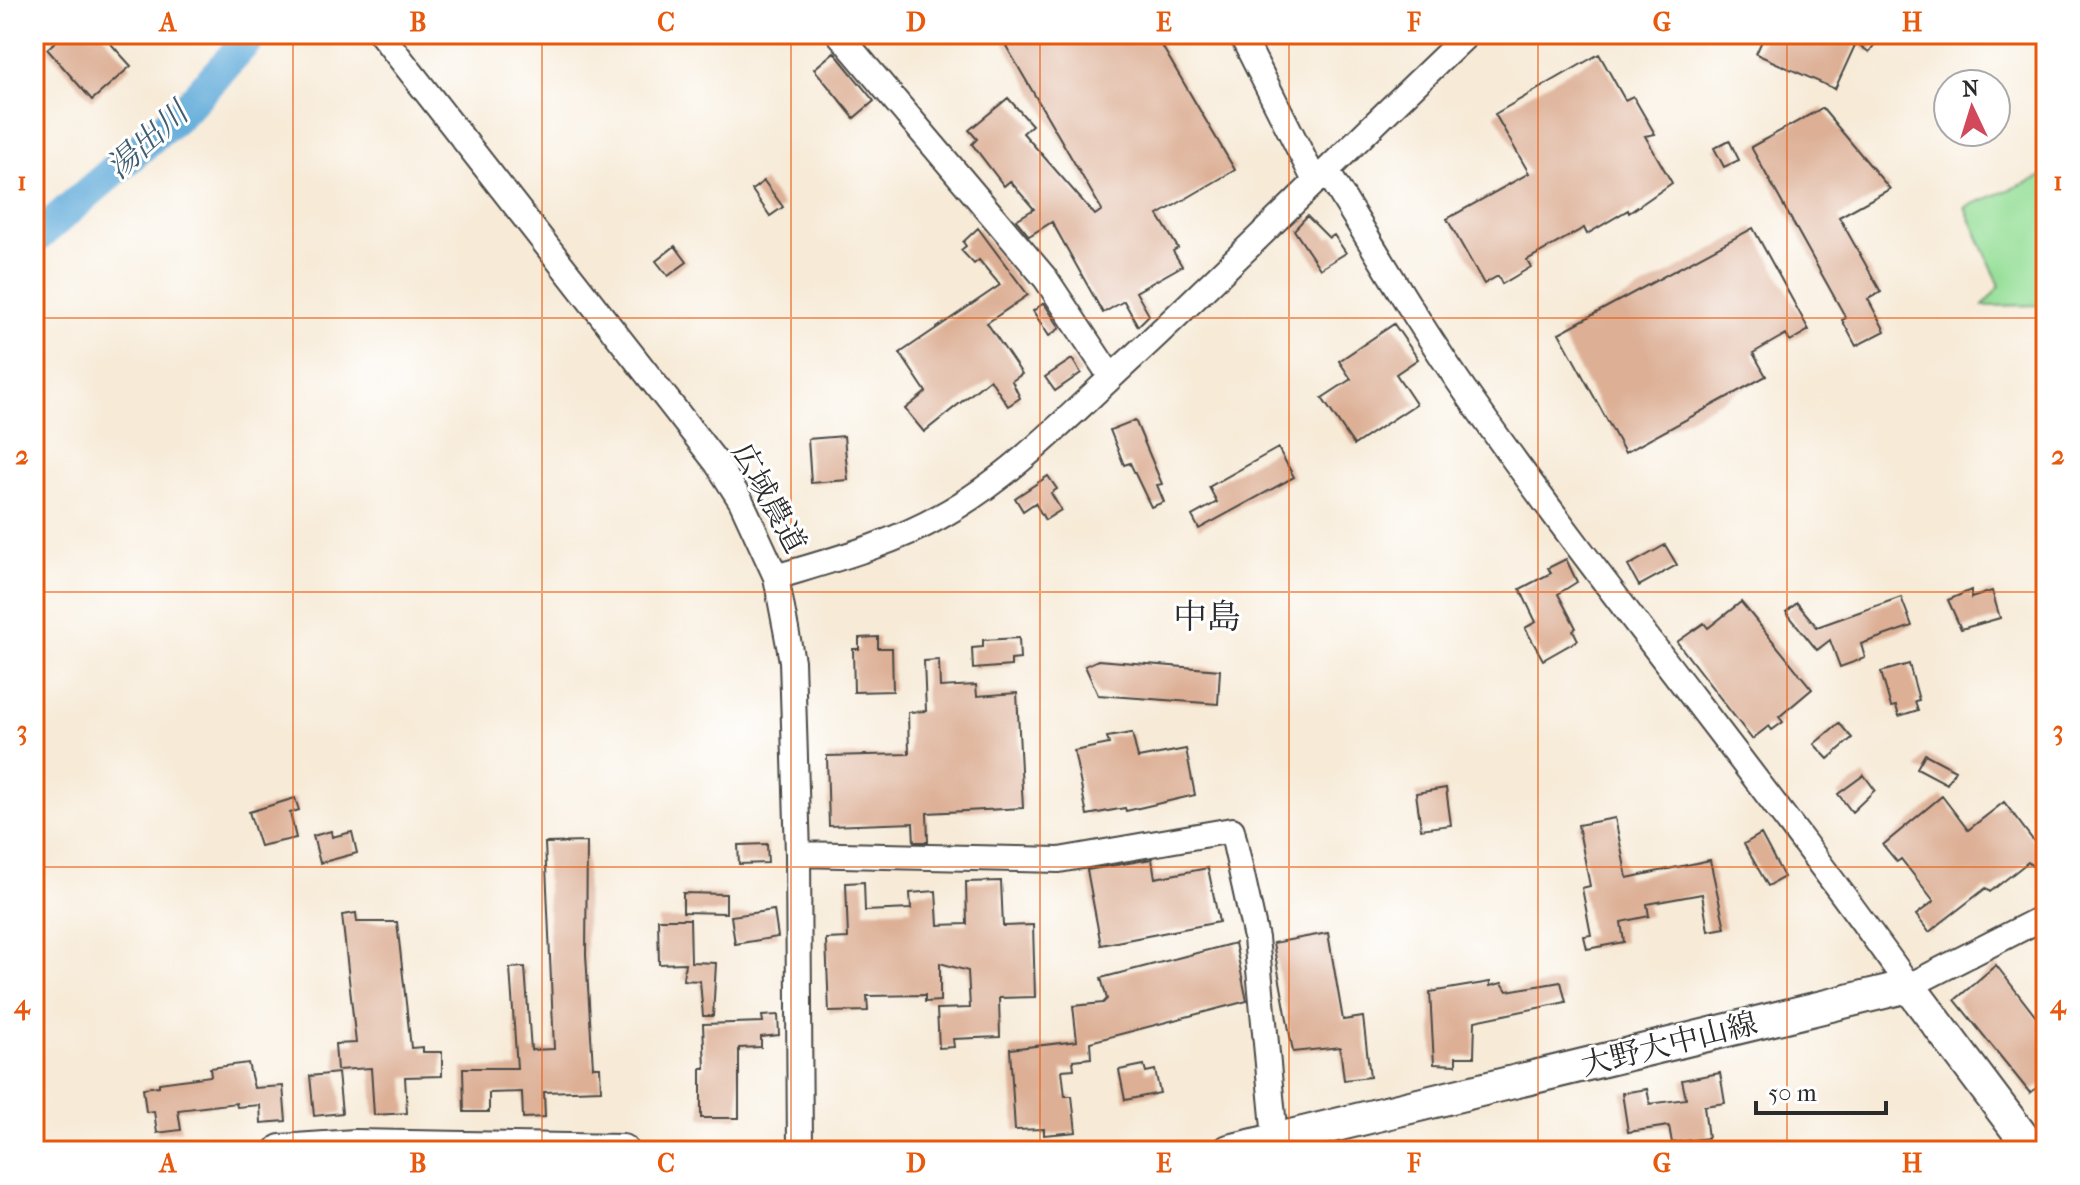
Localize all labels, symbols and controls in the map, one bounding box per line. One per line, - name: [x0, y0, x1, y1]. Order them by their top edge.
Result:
- text: A: [158, 7, 178, 38]
- text: B: [410, 7, 427, 38]
- text: C: [657, 7, 675, 38]
- text: D: [906, 7, 926, 38]
- text: E: [1156, 7, 1172, 38]
- text: F: [1406, 7, 1421, 38]
- text: G: [1653, 7, 1671, 38]
- text: H: [1902, 7, 1923, 38]
- north arrow: [1932, 68, 2012, 148]
- text: N: [1961, 75, 1980, 103]
- water label: 湯出川: [99, 93, 198, 186]
- text: 1: [17, 166, 27, 197]
- text: 1: [2053, 166, 2063, 197]
- street label: 広域農道: [724, 437, 813, 559]
- text: 2: [15, 440, 29, 471]
- text: 2: [2051, 440, 2065, 471]
- district label: 中島: [1173, 597, 1241, 637]
- text: 3: [17, 715, 27, 746]
- text: 3: [2053, 715, 2063, 746]
- text: 4: [13, 989, 31, 1021]
- text: 4: [2049, 989, 2067, 1021]
- street label: 大野大中山線: [1578, 1006, 1761, 1083]
- scale bar: [1756, 1065, 1886, 1115]
- text: 50 m: [1768, 1079, 1817, 1107]
- text: A: [158, 1148, 178, 1179]
- text: B: [410, 1148, 427, 1179]
- text: C: [657, 1148, 675, 1179]
- text: D: [906, 1148, 926, 1179]
- text: E: [1156, 1148, 1172, 1179]
- text: F: [1406, 1148, 1421, 1179]
- text: G: [1653, 1148, 1671, 1179]
- text: H: [1902, 1148, 1923, 1179]

